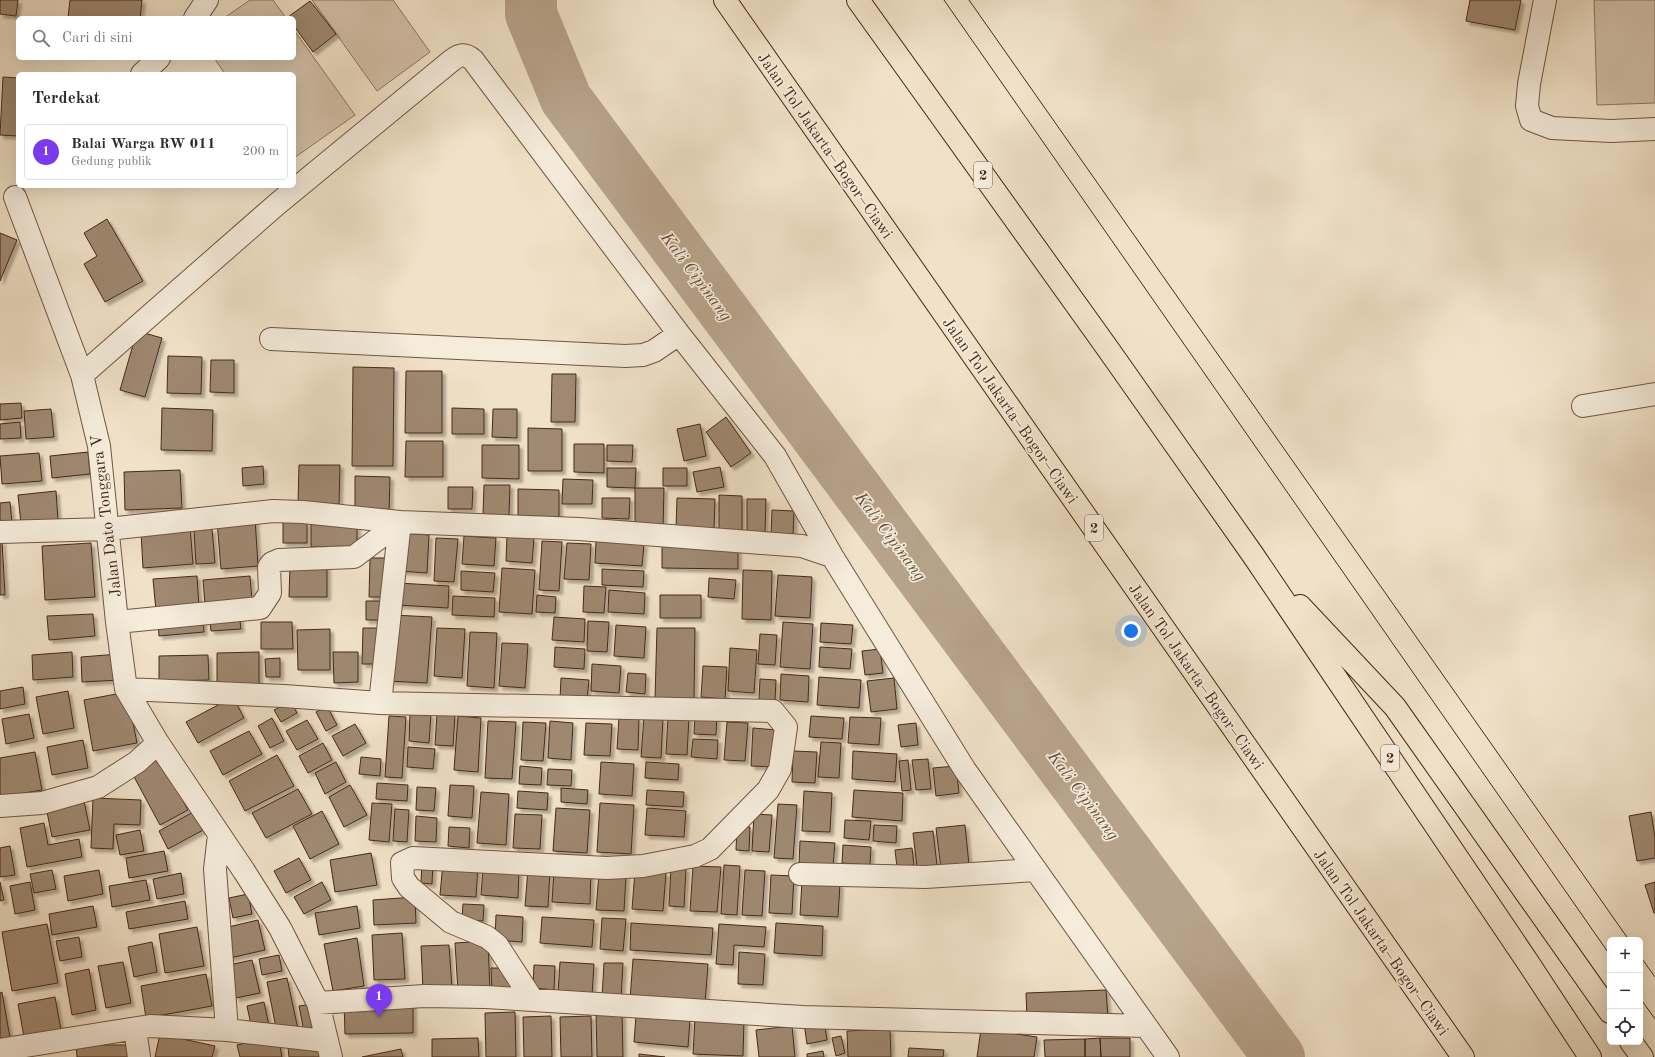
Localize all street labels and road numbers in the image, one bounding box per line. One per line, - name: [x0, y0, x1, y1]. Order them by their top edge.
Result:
- street label: Jalan Tol Jakarta–Bogor–Ciawi: [754, 50, 895, 242]
- road number: 2: [974, 162, 992, 188]
- street label: Jalan Tol Jakarta–Bogor–Ciawi: [939, 315, 1080, 507]
- street label: Jalan Dato Tonggara V: [89, 434, 125, 598]
- road number: 2: [1085, 515, 1103, 541]
- street label: Jalan Tol Jakarta–Bogor–Ciawi: [1125, 581, 1266, 773]
- road number: 2: [1381, 745, 1399, 771]
- street label: Jalan Tol Jakarta–Bogor–Ciawi: [1310, 847, 1451, 1039]

